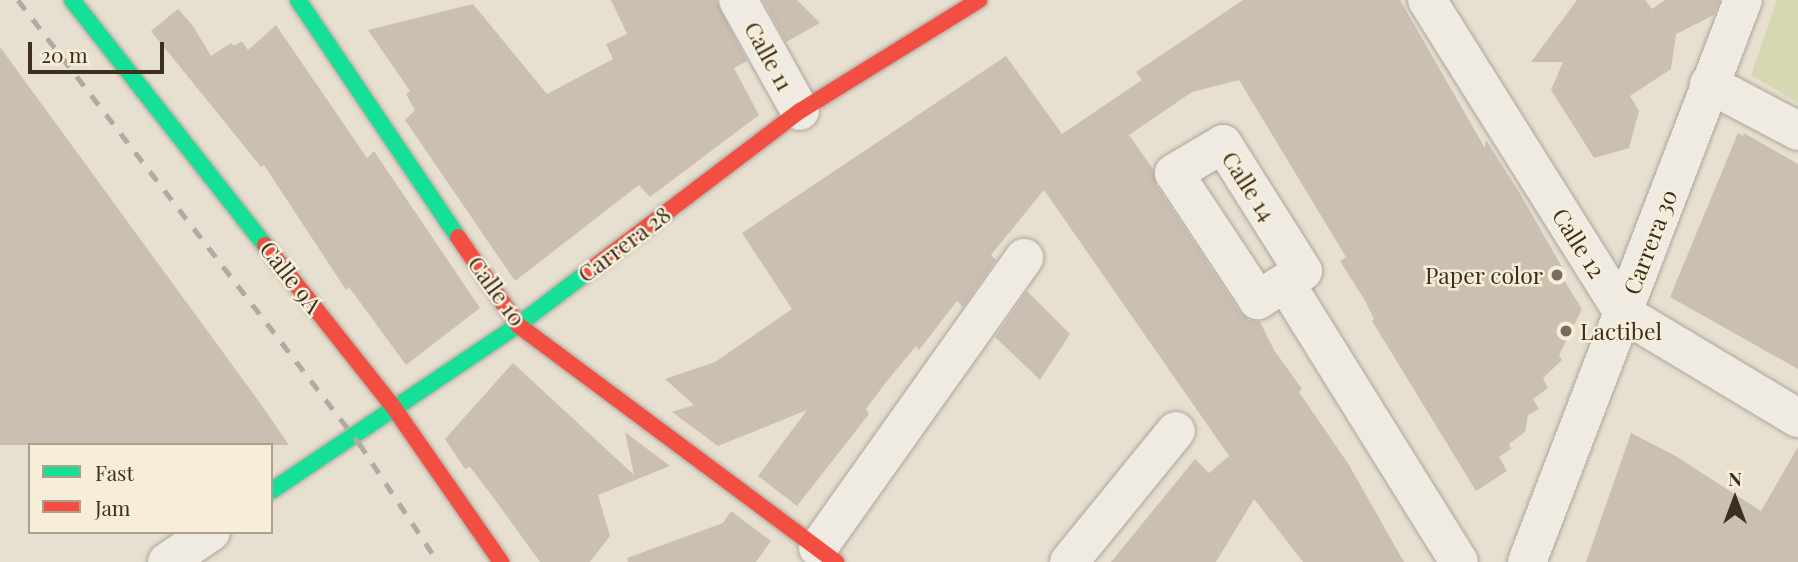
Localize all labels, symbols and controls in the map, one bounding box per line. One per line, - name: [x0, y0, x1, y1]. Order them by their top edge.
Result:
- street label: Calle 11: [739, 17, 799, 95]
- scale bar: [32, 28, 168, 72]
- text: 20 m: [41, 40, 88, 68]
- street label: Calle 14: [1216, 146, 1282, 226]
- street label: Carrera 30: [1617, 185, 1683, 299]
- street label: Carrera 28: [572, 200, 676, 288]
- street label: Calle 12: [1547, 203, 1611, 283]
- street label: Calle 9A: [254, 235, 328, 319]
- street label: Calle 10: [462, 251, 532, 331]
- place label: Paper color: [1425, 261, 1543, 289]
- marker: Paper color: [1549, 267, 1565, 283]
- place label: Lactibel: [1580, 317, 1662, 345]
- marker: Lactibel: [1558, 323, 1574, 339]
- legend: [28, 443, 273, 534]
- text: Fast: [95, 458, 134, 486]
- north arrow: [1700, 464, 1770, 534]
- text: N: [1728, 465, 1742, 491]
- text: Jam: [95, 493, 131, 521]

